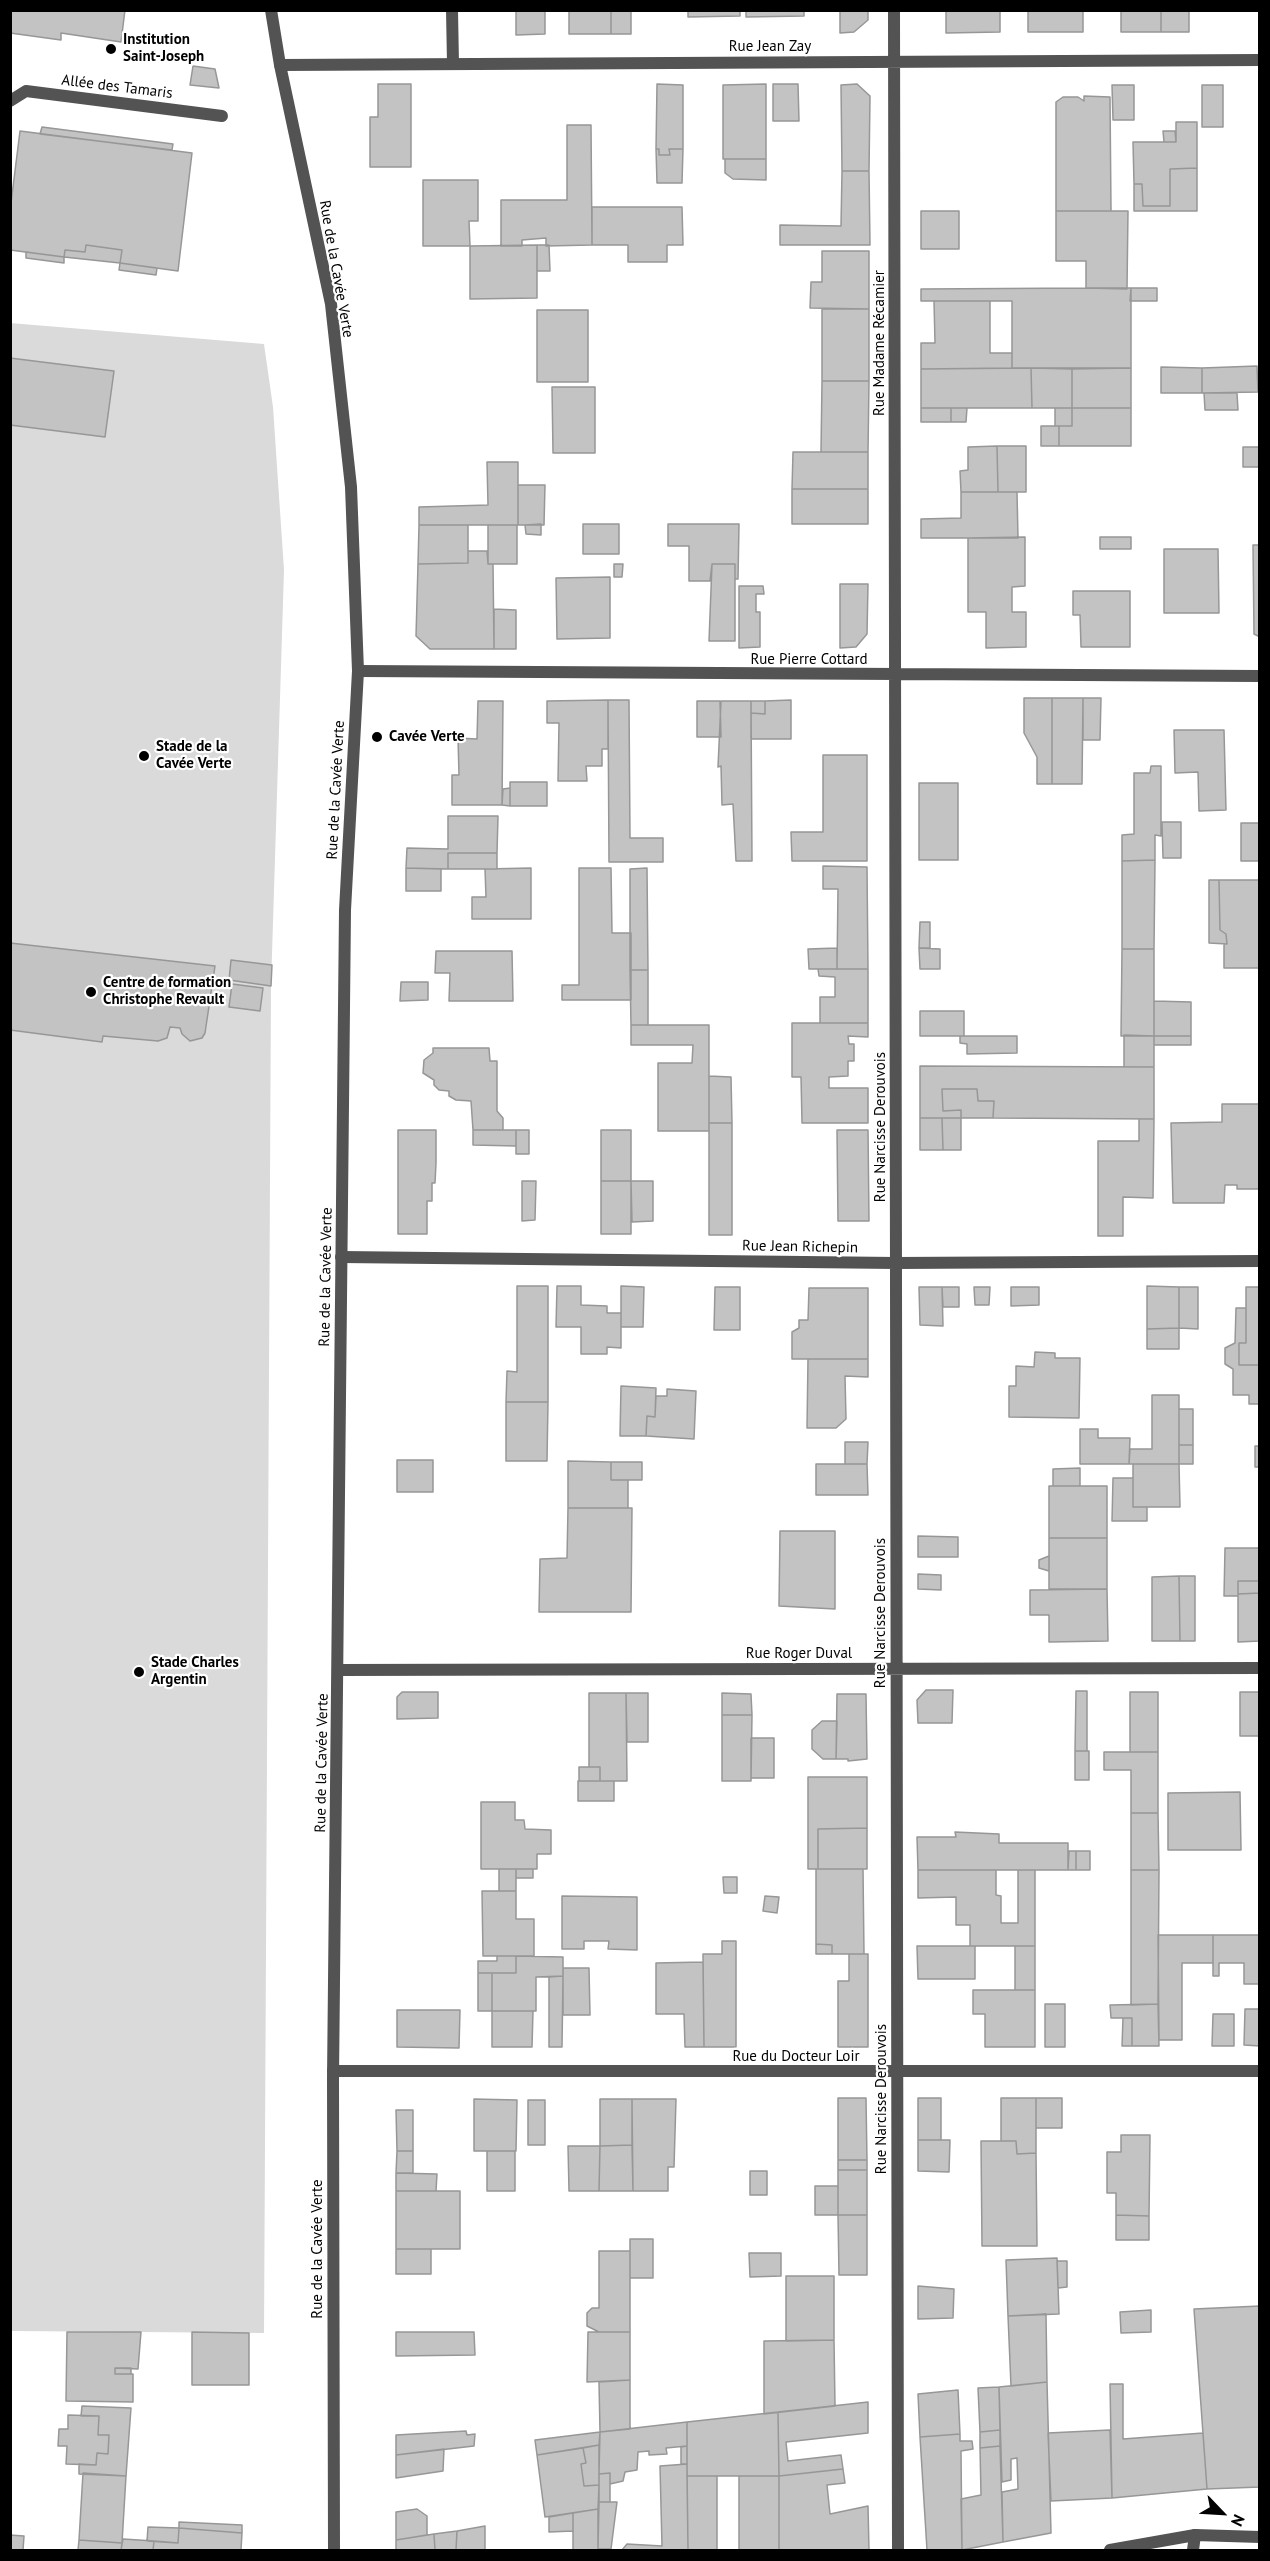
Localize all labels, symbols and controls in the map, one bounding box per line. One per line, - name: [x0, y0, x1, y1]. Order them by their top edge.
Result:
- place label: Institution Saint-Joseph: [123, 31, 204, 66]
- street label: Rue Jean Zay: [729, 38, 811, 56]
- marker: Institution Saint-Joseph: [104, 42, 118, 56]
- street label: Allée des Tamaris: [60, 71, 174, 103]
- street label: Rue de la Cavée Verte: [315, 199, 357, 339]
- street label: Rue Madame Récamier: [871, 270, 889, 416]
- street label: Rue Pierre Cottard: [750, 651, 868, 669]
- street label: Rue de la Cavée Verte: [323, 720, 349, 860]
- place label: Cavée Verte: [389, 728, 465, 746]
- marker: Cavée Verte: [370, 730, 384, 744]
- place label: Stade de la Cavée Verte: [156, 738, 232, 773]
- marker: Stade de la Cavée Verte: [137, 749, 151, 763]
- place label: Centre de formation Christophe Revault: [103, 974, 231, 1009]
- marker: Centre de formation Christophe Revault: [84, 985, 98, 999]
- street label: Rue Narcisse Derouvois: [872, 1052, 890, 1202]
- street label: Rue de la Cavée Verte: [316, 1207, 336, 1347]
- street label: Rue Jean Richepin: [742, 1237, 858, 1257]
- street label: Rue Narcisse Derouvois: [872, 1538, 890, 1688]
- street label: Rue Roger Duval: [746, 1645, 852, 1663]
- place label: Stade Charles Argentin: [151, 1654, 239, 1689]
- marker: Stade Charles Argentin: [132, 1665, 146, 1679]
- street label: Rue de la Cavée Verte: [312, 1693, 332, 1833]
- street label: Rue Narcisse Derouvois: [873, 2024, 891, 2174]
- street label: Rue du Docteur Loir: [732, 2048, 860, 2066]
- street label: Rue de la Cavée Verte: [309, 2179, 327, 2319]
- north arrow: [1192, 2483, 1252, 2543]
- text: N: [1227, 2512, 1250, 2530]

